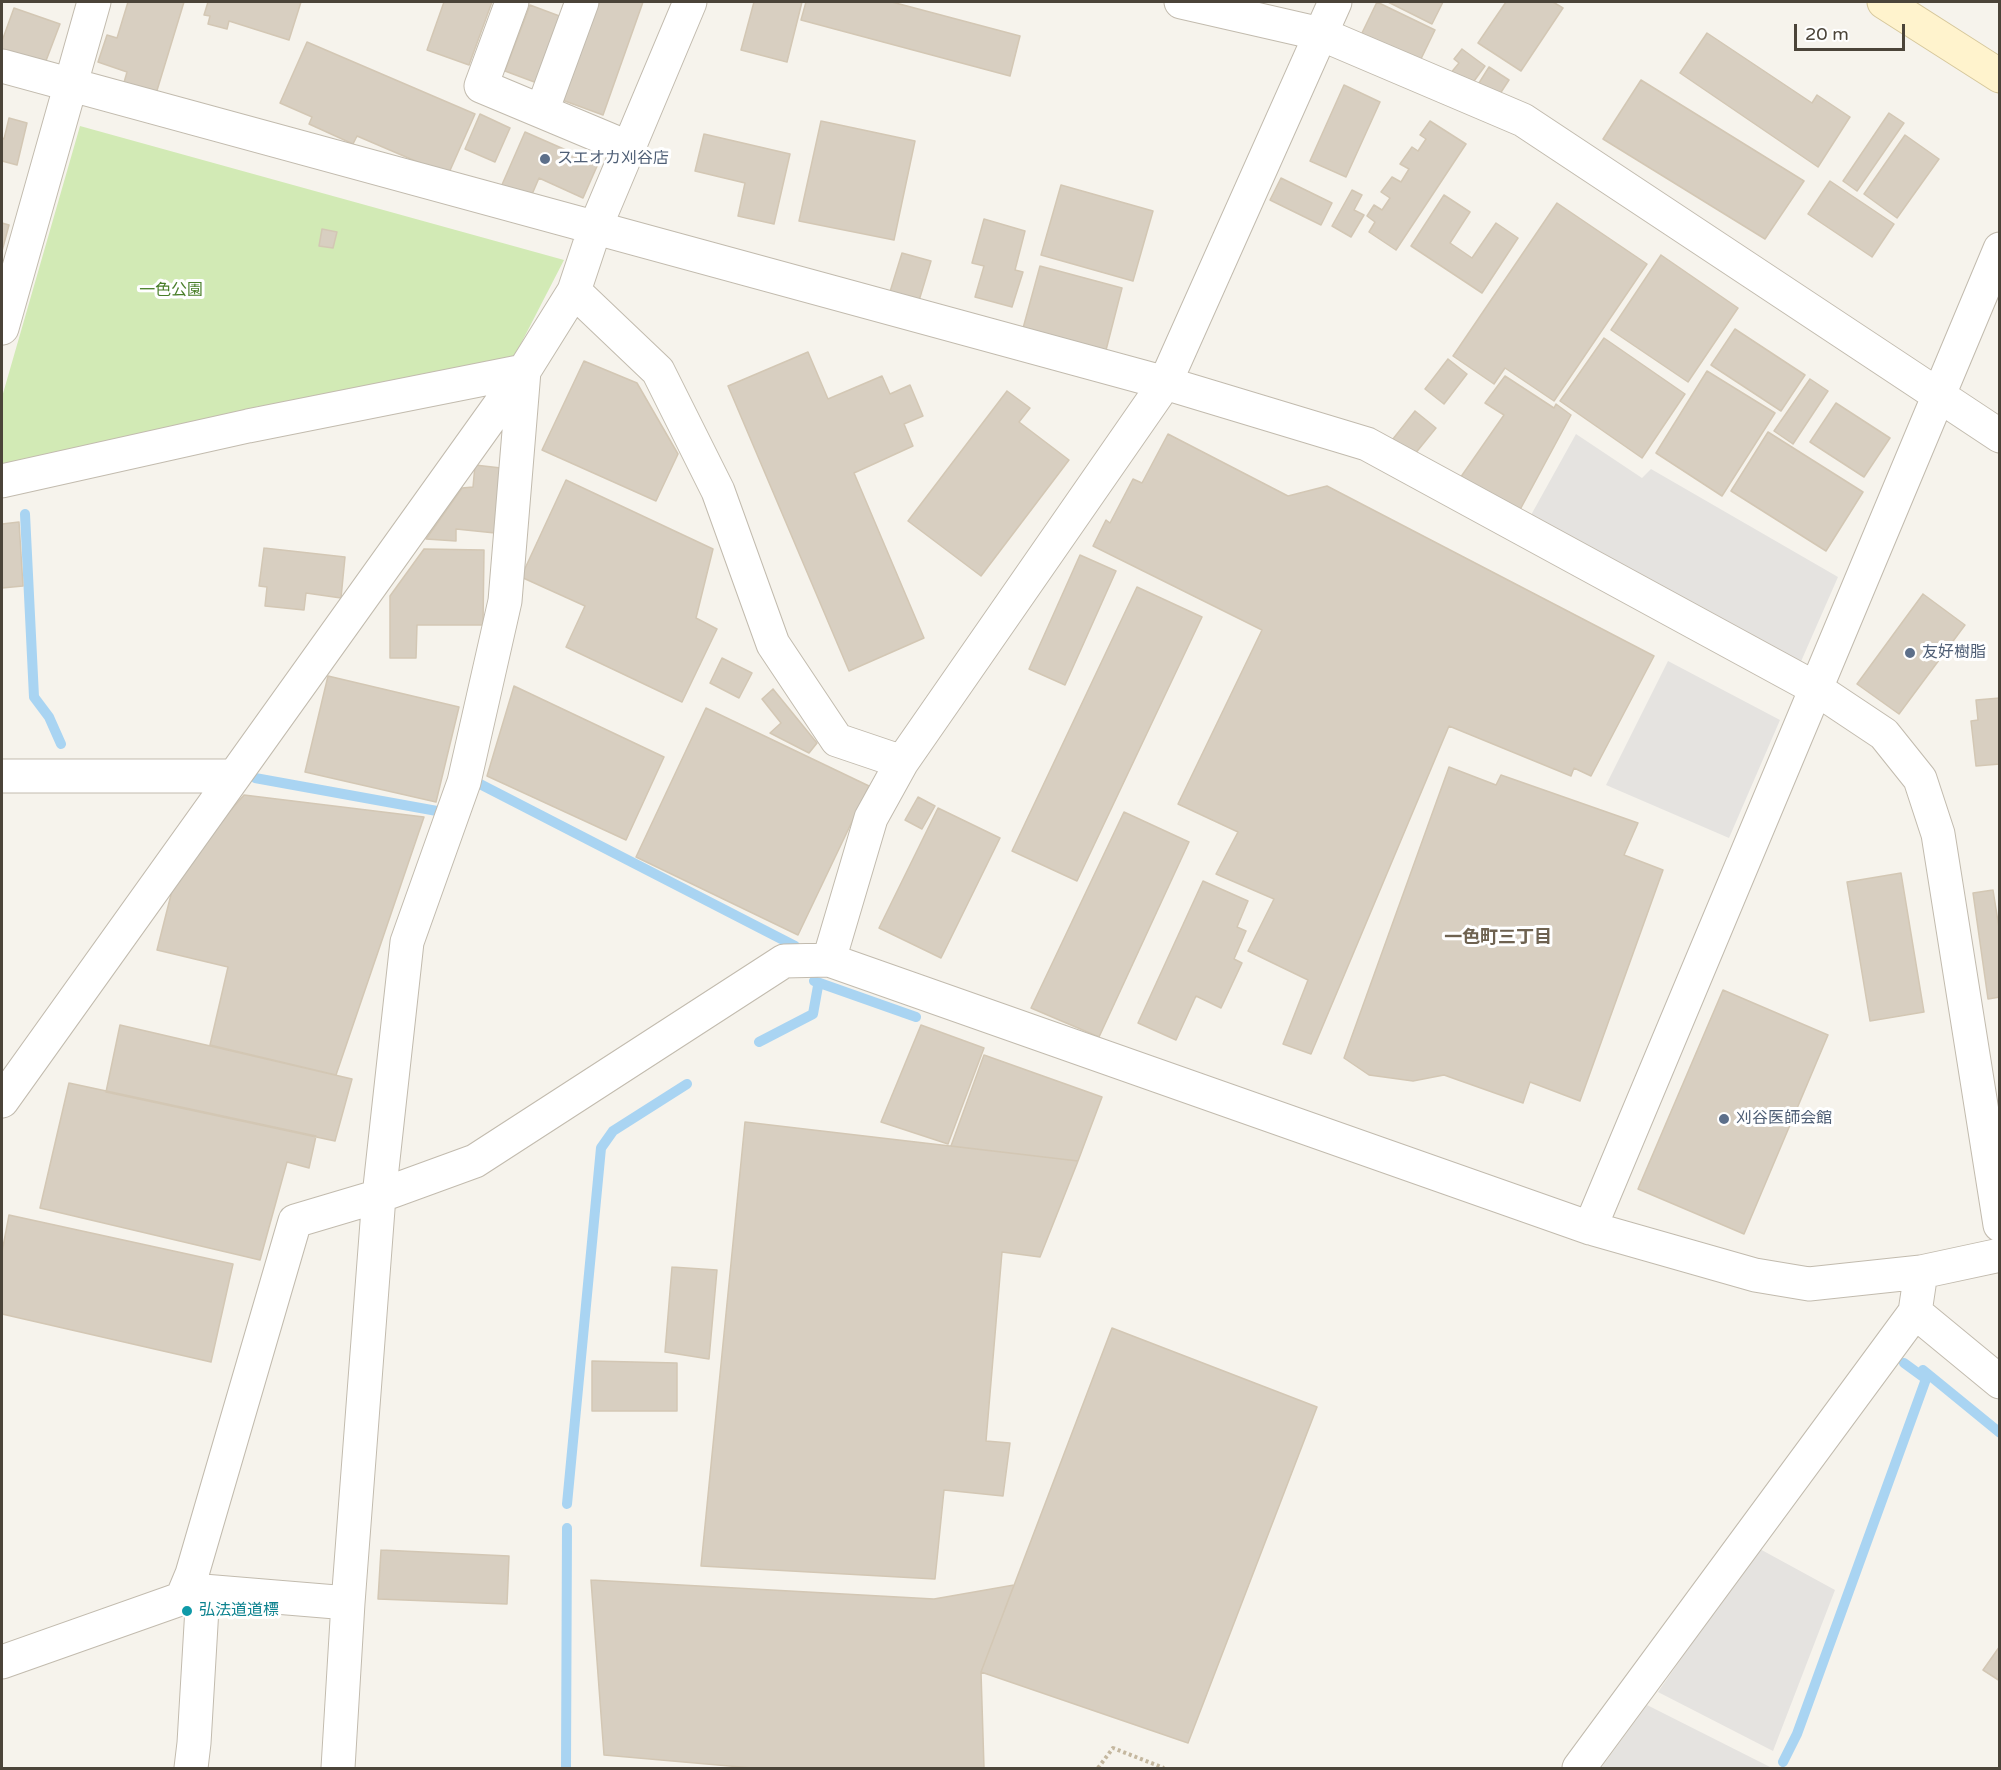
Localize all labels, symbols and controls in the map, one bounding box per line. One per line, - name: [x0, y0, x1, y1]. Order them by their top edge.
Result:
- scale bar: [1797, 12, 1908, 50]
- text: 20 m: [1805, 23, 1849, 45]
- place label: スエオカ刈谷店: [557, 149, 669, 169]
- marker: スエオカ刈谷店: [538, 152, 552, 166]
- park label: 一色公園: [139, 281, 203, 301]
- place label: 友好樹脂: [1922, 643, 1986, 663]
- marker: 友好樹脂: [1903, 646, 1917, 660]
- district label: 一色町三丁目: [1444, 927, 1552, 949]
- place label: 刈谷医師会館: [1736, 1109, 1832, 1129]
- marker: 刈谷医師会館: [1717, 1112, 1731, 1126]
- place label: 弘法道道標: [199, 1601, 279, 1621]
- marker: 弘法道道標: [180, 1604, 194, 1618]

